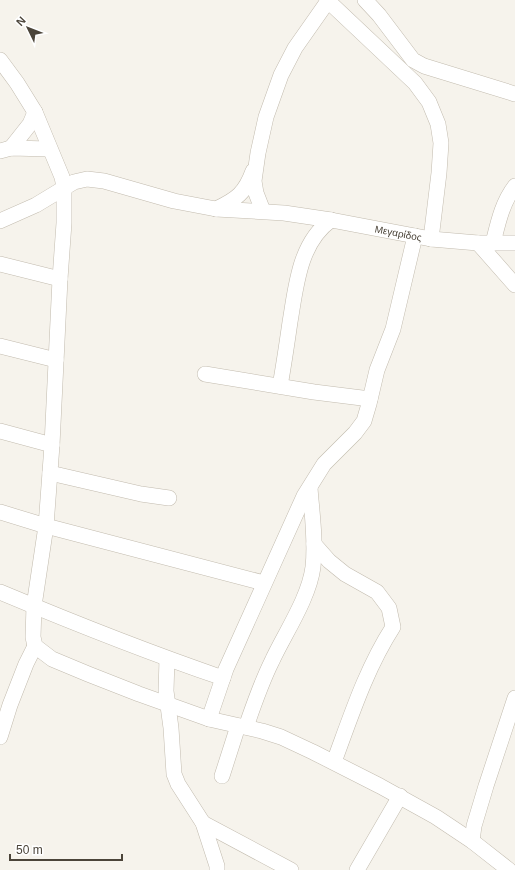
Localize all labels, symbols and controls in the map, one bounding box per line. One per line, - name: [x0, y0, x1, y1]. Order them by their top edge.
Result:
- north arrow: [8, 8, 48, 48]
- text: N: [14, 14, 28, 28]
- street label: Μεγαρίδος: [374, 223, 423, 243]
- scale bar: [10, 836, 122, 862]
- text: 50 m: [16, 843, 43, 857]

